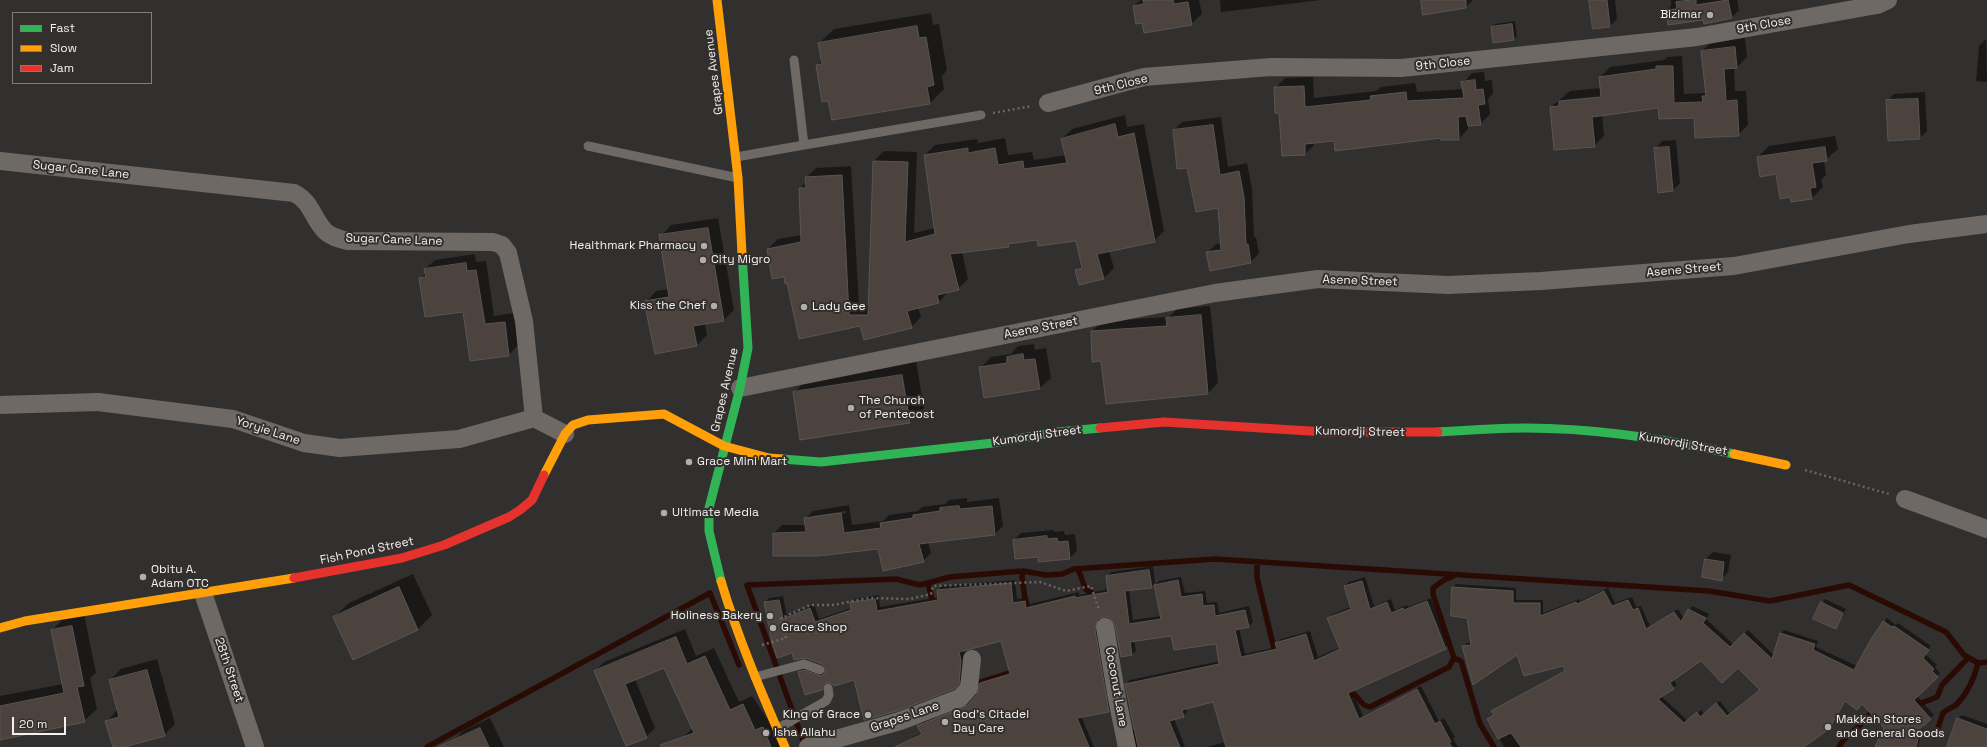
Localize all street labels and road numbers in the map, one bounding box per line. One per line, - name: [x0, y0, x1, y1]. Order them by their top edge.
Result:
- street label: 9th Close: [1736, 13, 1792, 37]
- street label: Grapes Avenue: [702, 29, 726, 115]
- street label: 9th Close: [1415, 54, 1471, 74]
- street label: 9th Close: [1093, 71, 1149, 99]
- street label: Sugar Cane Lane: [32, 158, 130, 182]
- street label: Sugar Cane Lane: [345, 231, 443, 249]
- street label: Asene Street: [1646, 260, 1722, 280]
- street label: Asene Street: [1322, 272, 1398, 290]
- street label: Asene Street: [1003, 314, 1079, 342]
- street label: Grapes Avenue: [708, 347, 742, 433]
- street label: Yoryie Lane: [234, 414, 302, 448]
- street label: Kumordji Street: [991, 423, 1083, 449]
- street label: Kumordji Street: [1315, 424, 1405, 440]
- street label: Kumordji Street: [1637, 429, 1729, 459]
- street label: Fish Pond Street: [319, 534, 415, 568]
- street label: 28th Street: [211, 636, 247, 704]
- street label: Coconut Lane: [1102, 646, 1130, 728]
- street label: Grapes Lane: [869, 699, 941, 735]

